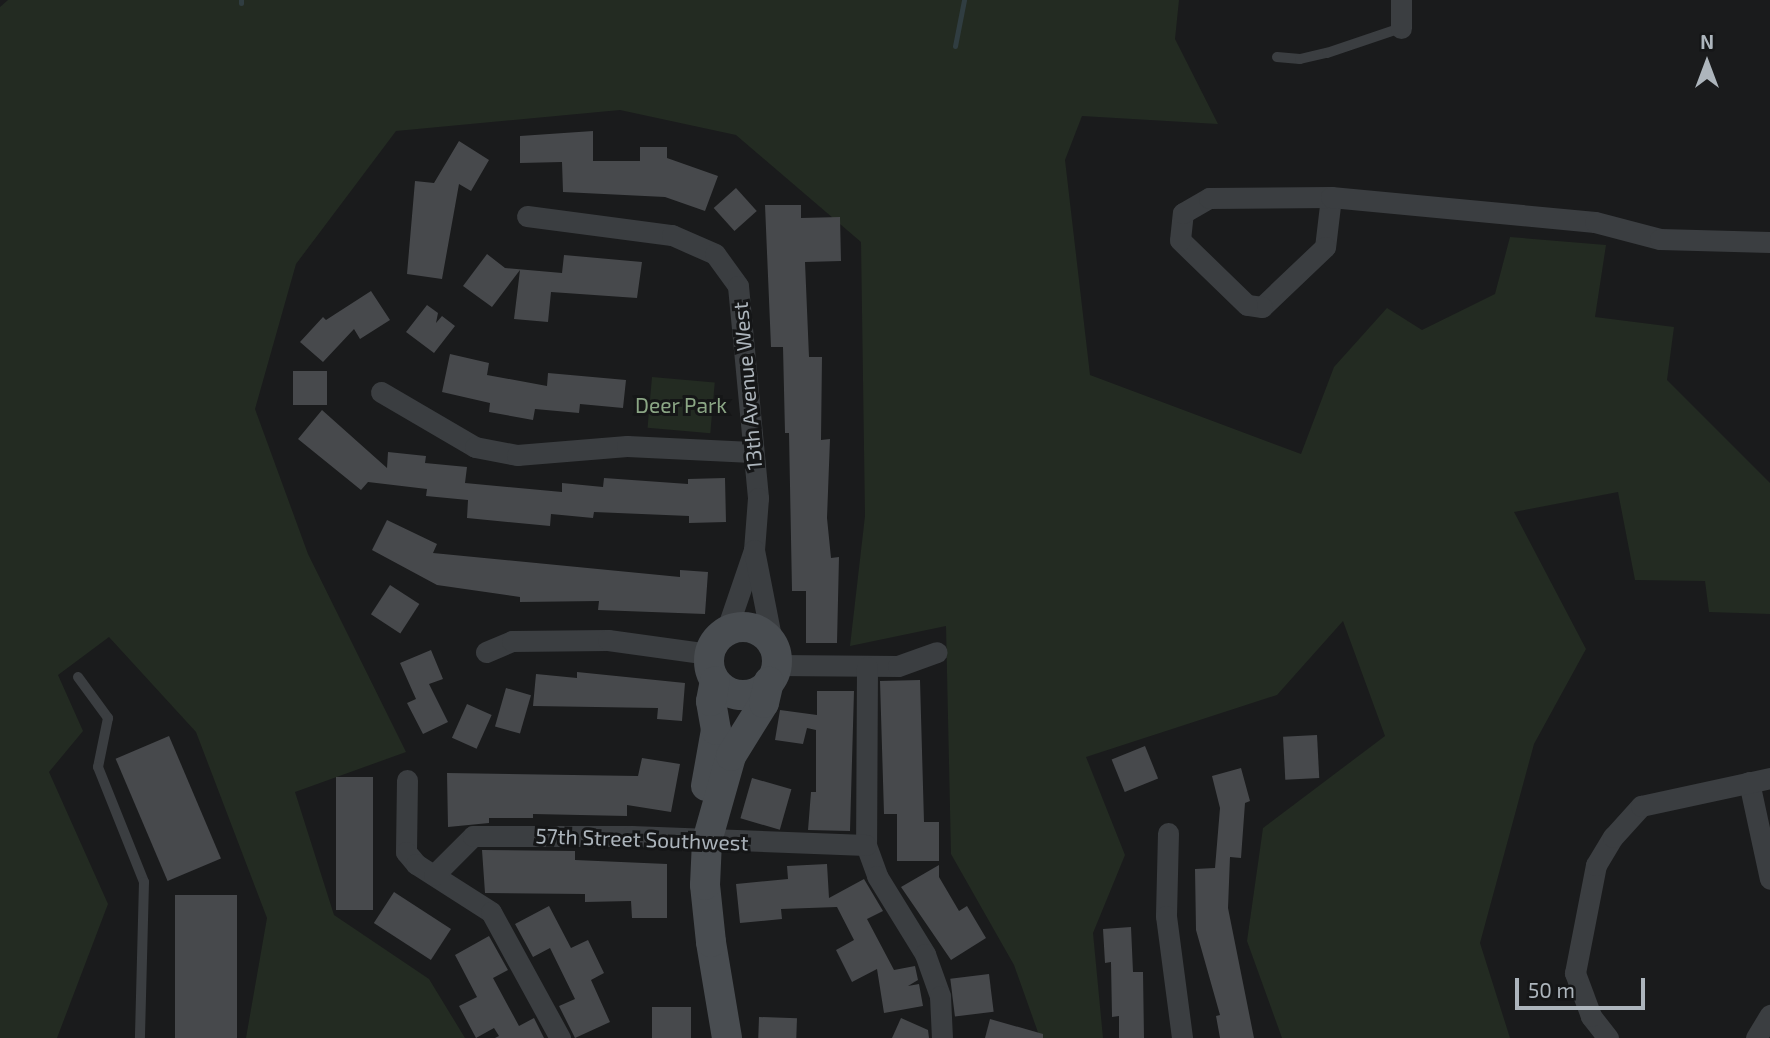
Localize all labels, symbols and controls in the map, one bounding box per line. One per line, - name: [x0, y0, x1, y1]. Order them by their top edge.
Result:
- north arrow: [1672, 28, 1742, 98]
- text: N: [1700, 30, 1714, 53]
- street label: 13th Avenue West: [727, 300, 767, 472]
- park label: Deer Park: [635, 392, 727, 418]
- street label: 57th Street Southwest: [535, 823, 749, 855]
- scale bar: [1518, 964, 1648, 1008]
- text: 50 m: [1528, 977, 1575, 1002]

